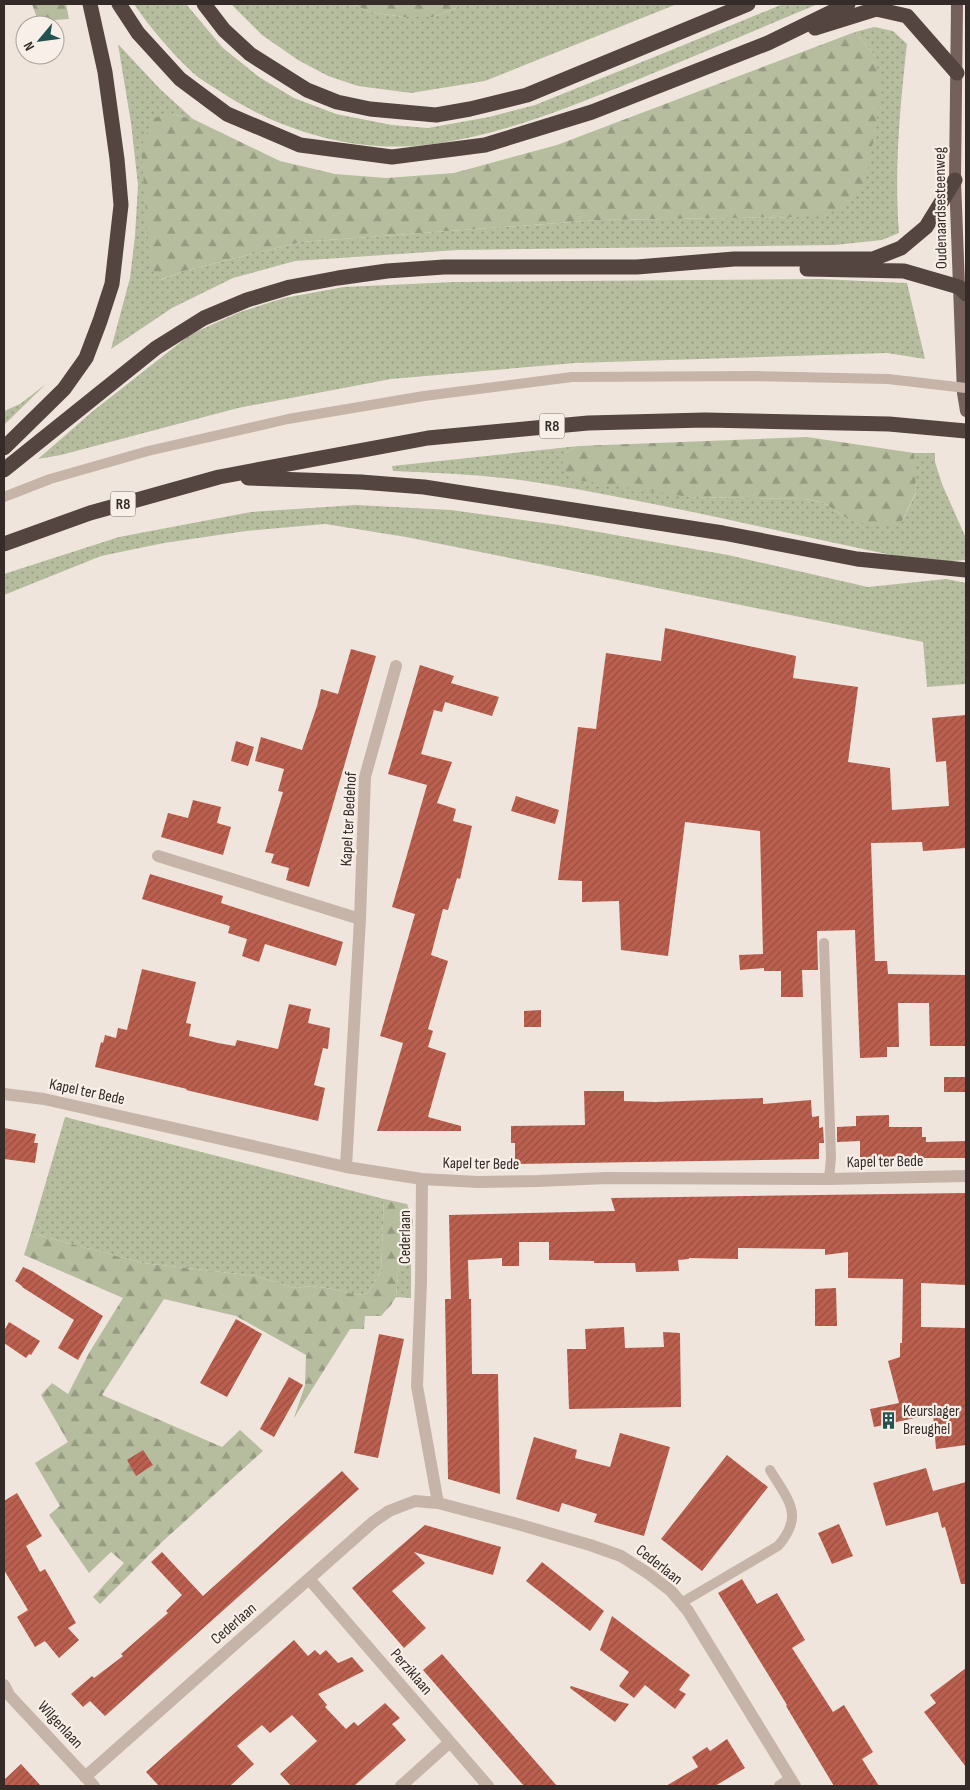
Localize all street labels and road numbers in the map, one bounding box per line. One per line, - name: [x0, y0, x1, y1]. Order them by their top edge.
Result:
- street label: Oudenaardsesteenweg: [930, 147, 952, 269]
- road number: R8: [540, 414, 564, 438]
- road number: R8: [110, 492, 136, 516]
- street label: Kapel ter Bedehof: [337, 771, 361, 867]
- street label: Kapel ter Bede: [47, 1075, 127, 1109]
- street label: Kapel ter Bede: [846, 1152, 924, 1172]
- street label: Kapel ter Bede: [442, 1154, 520, 1174]
- street label: Cederlaan: [396, 1210, 415, 1264]
- street label: Cederlaan: [632, 1541, 686, 1589]
- street label: Cederlaan: [207, 1599, 261, 1649]
- street label: Perziklaan: [386, 1645, 436, 1699]
- street label: Wilgenlaan: [33, 1697, 87, 1753]

